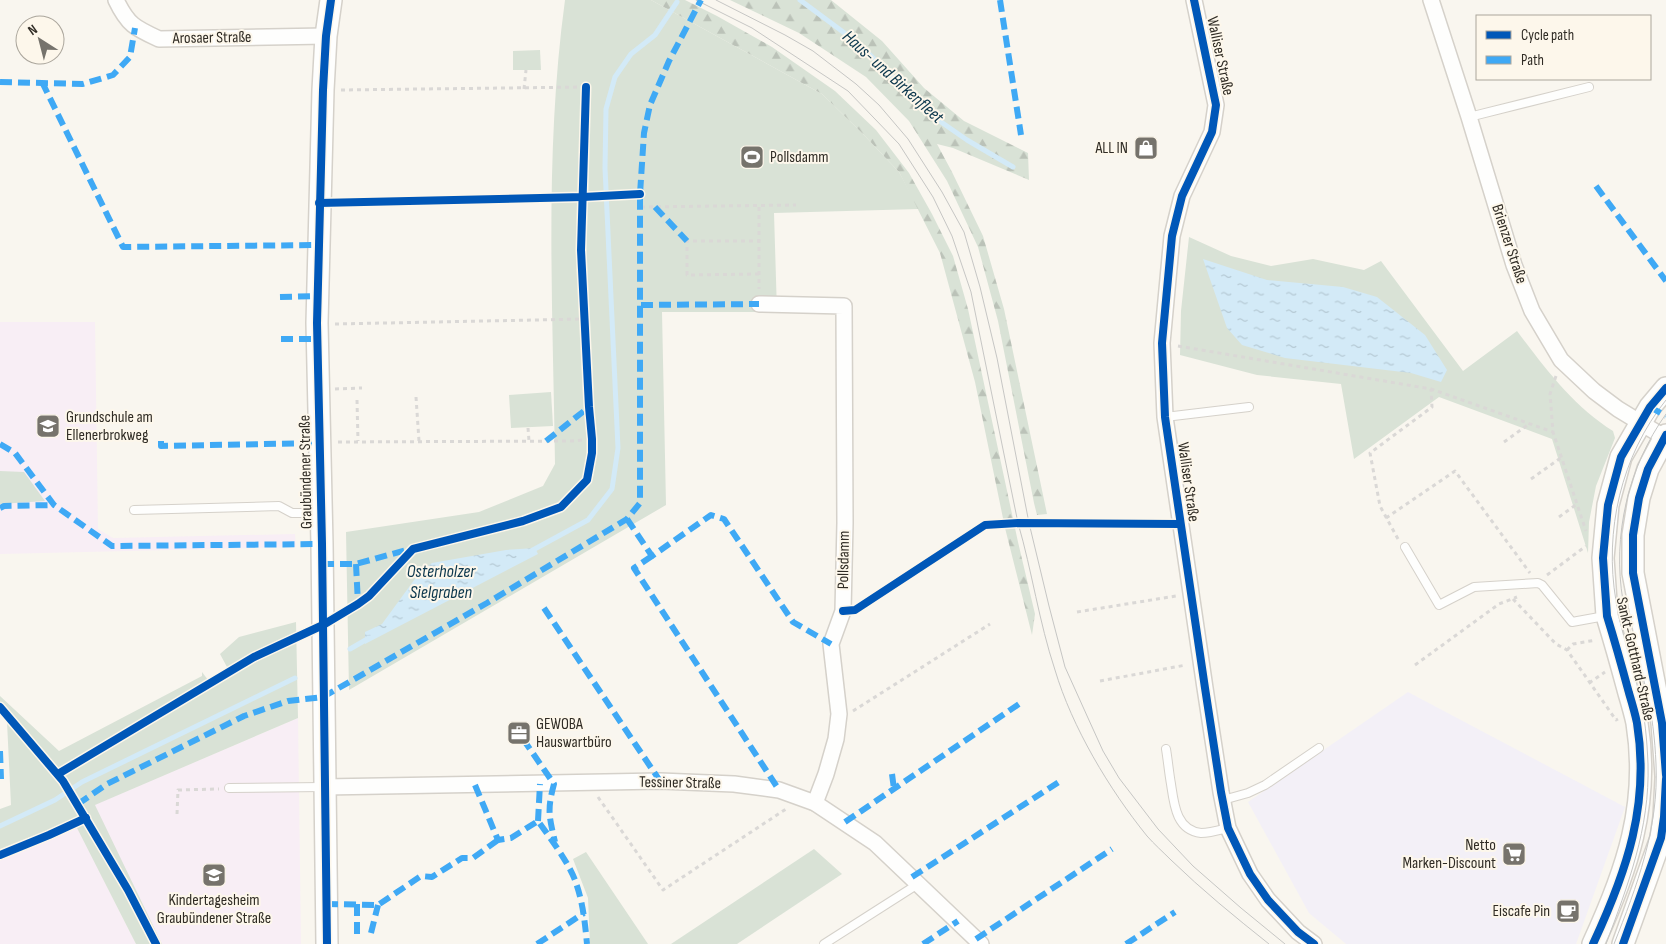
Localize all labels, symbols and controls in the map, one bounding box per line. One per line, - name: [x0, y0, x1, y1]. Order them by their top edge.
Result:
- north arrow: [15, 15, 65, 65]
- street label: Walliser Straße: [1202, 15, 1238, 97]
- legend: [1476, 15, 1651, 80]
- text: N: [25, 21, 41, 39]
- water label: Haus- und Birkenfleet: [838, 26, 948, 128]
- text: Cycle path: [1521, 26, 1574, 45]
- street label: Arosaer Straße: [171, 28, 252, 48]
- text: Path: [1521, 51, 1544, 70]
- shop icon: ALL IN: [1133, 135, 1159, 161]
- place label: ALL IN: [1094, 139, 1128, 158]
- sports icon: Pollsdamm: [739, 144, 765, 170]
- place label: Pollsdamm: [770, 148, 828, 167]
- street label: Brienzer Straße: [1487, 202, 1531, 286]
- place label: Grundschule am Ellenerbrokweg: [66, 408, 153, 445]
- school or university icon: Grundschule am Ellenerbrokweg: [35, 413, 61, 439]
- street label: Graubündener Straße: [296, 415, 316, 529]
- street label: Walliser Straße: [1173, 441, 1203, 523]
- street label: Pollsdamm: [834, 531, 854, 589]
- water label: Osterholzer Sielgraben: [407, 561, 476, 603]
- street label: Sankt-Gotthard-Straße: [1612, 595, 1658, 723]
- place label: GEWOBA Hauswartbüro: [536, 715, 612, 752]
- office icon: GEWOBA Hauswartbüro: [506, 720, 532, 746]
- street label: Tessiner Straße: [639, 773, 721, 793]
- place label: Netto Marken-Discount: [1403, 836, 1496, 873]
- supermarket icon: Netto Marken-Discount: [1501, 841, 1527, 867]
- school or university icon: Kindertagesheim Graubündener Straße: [201, 862, 227, 888]
- place label: Kindertagesheim Graubündener Straße: [157, 891, 271, 928]
- cafe icon: Eiscafe Pin: [1555, 898, 1581, 924]
- place label: Eiscafe Pin: [1493, 902, 1550, 921]

